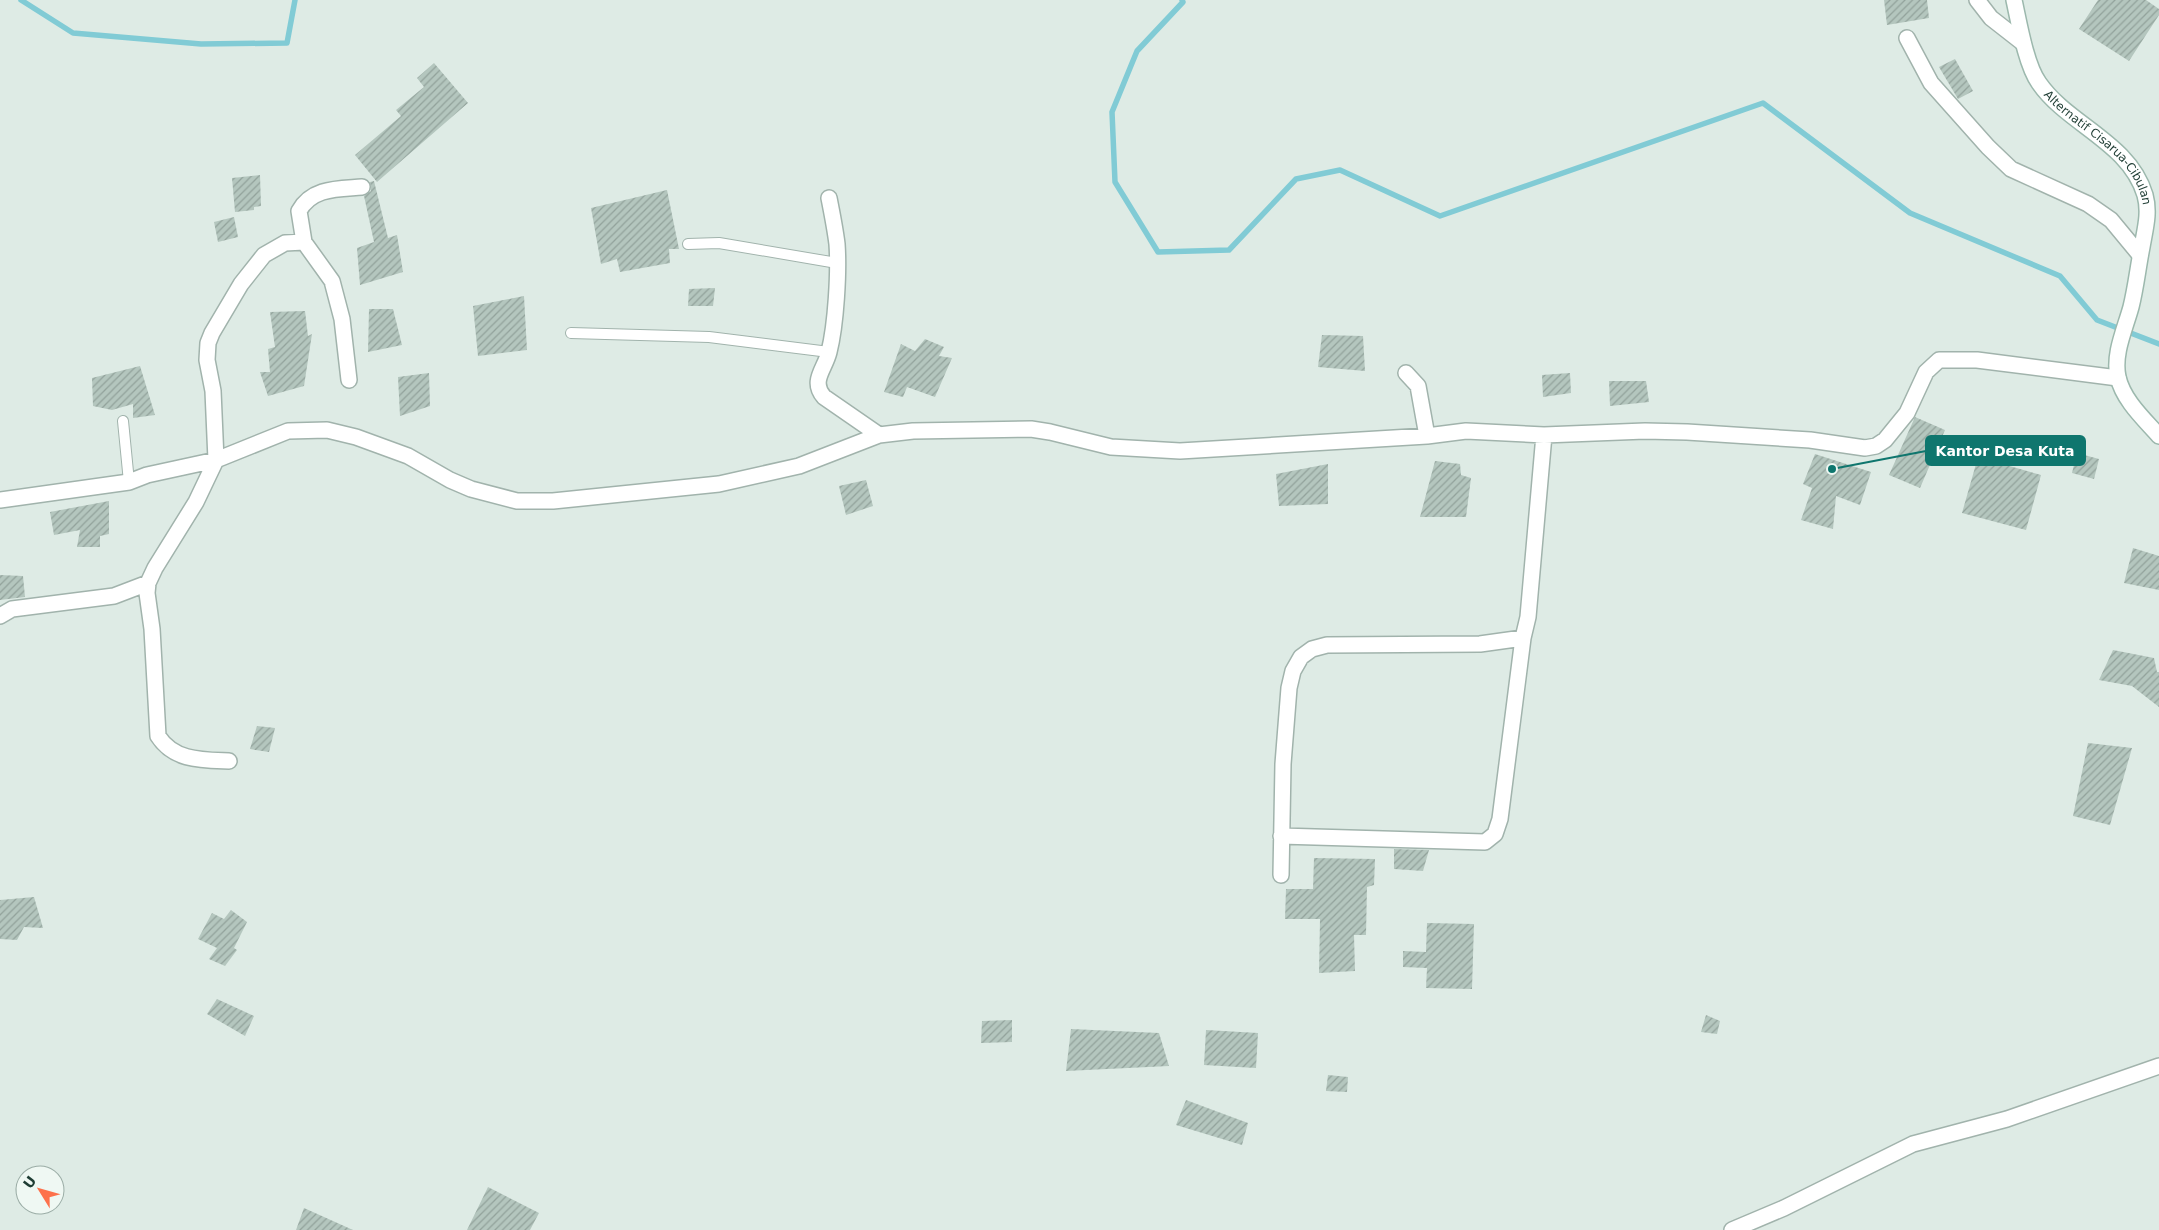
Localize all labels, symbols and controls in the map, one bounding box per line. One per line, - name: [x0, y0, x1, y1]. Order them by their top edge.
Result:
- street label: Alternatif Cisarua-Cibulan: [2041, 87, 2154, 206]
- callout: Kantor Desa Kuta: [1926, 436, 2085, 465]
- text: Kantor Desa Kuta: [1936, 443, 2074, 459]
- north arrow: [15, 1165, 65, 1215]
- text: U: [20, 1173, 39, 1192]

